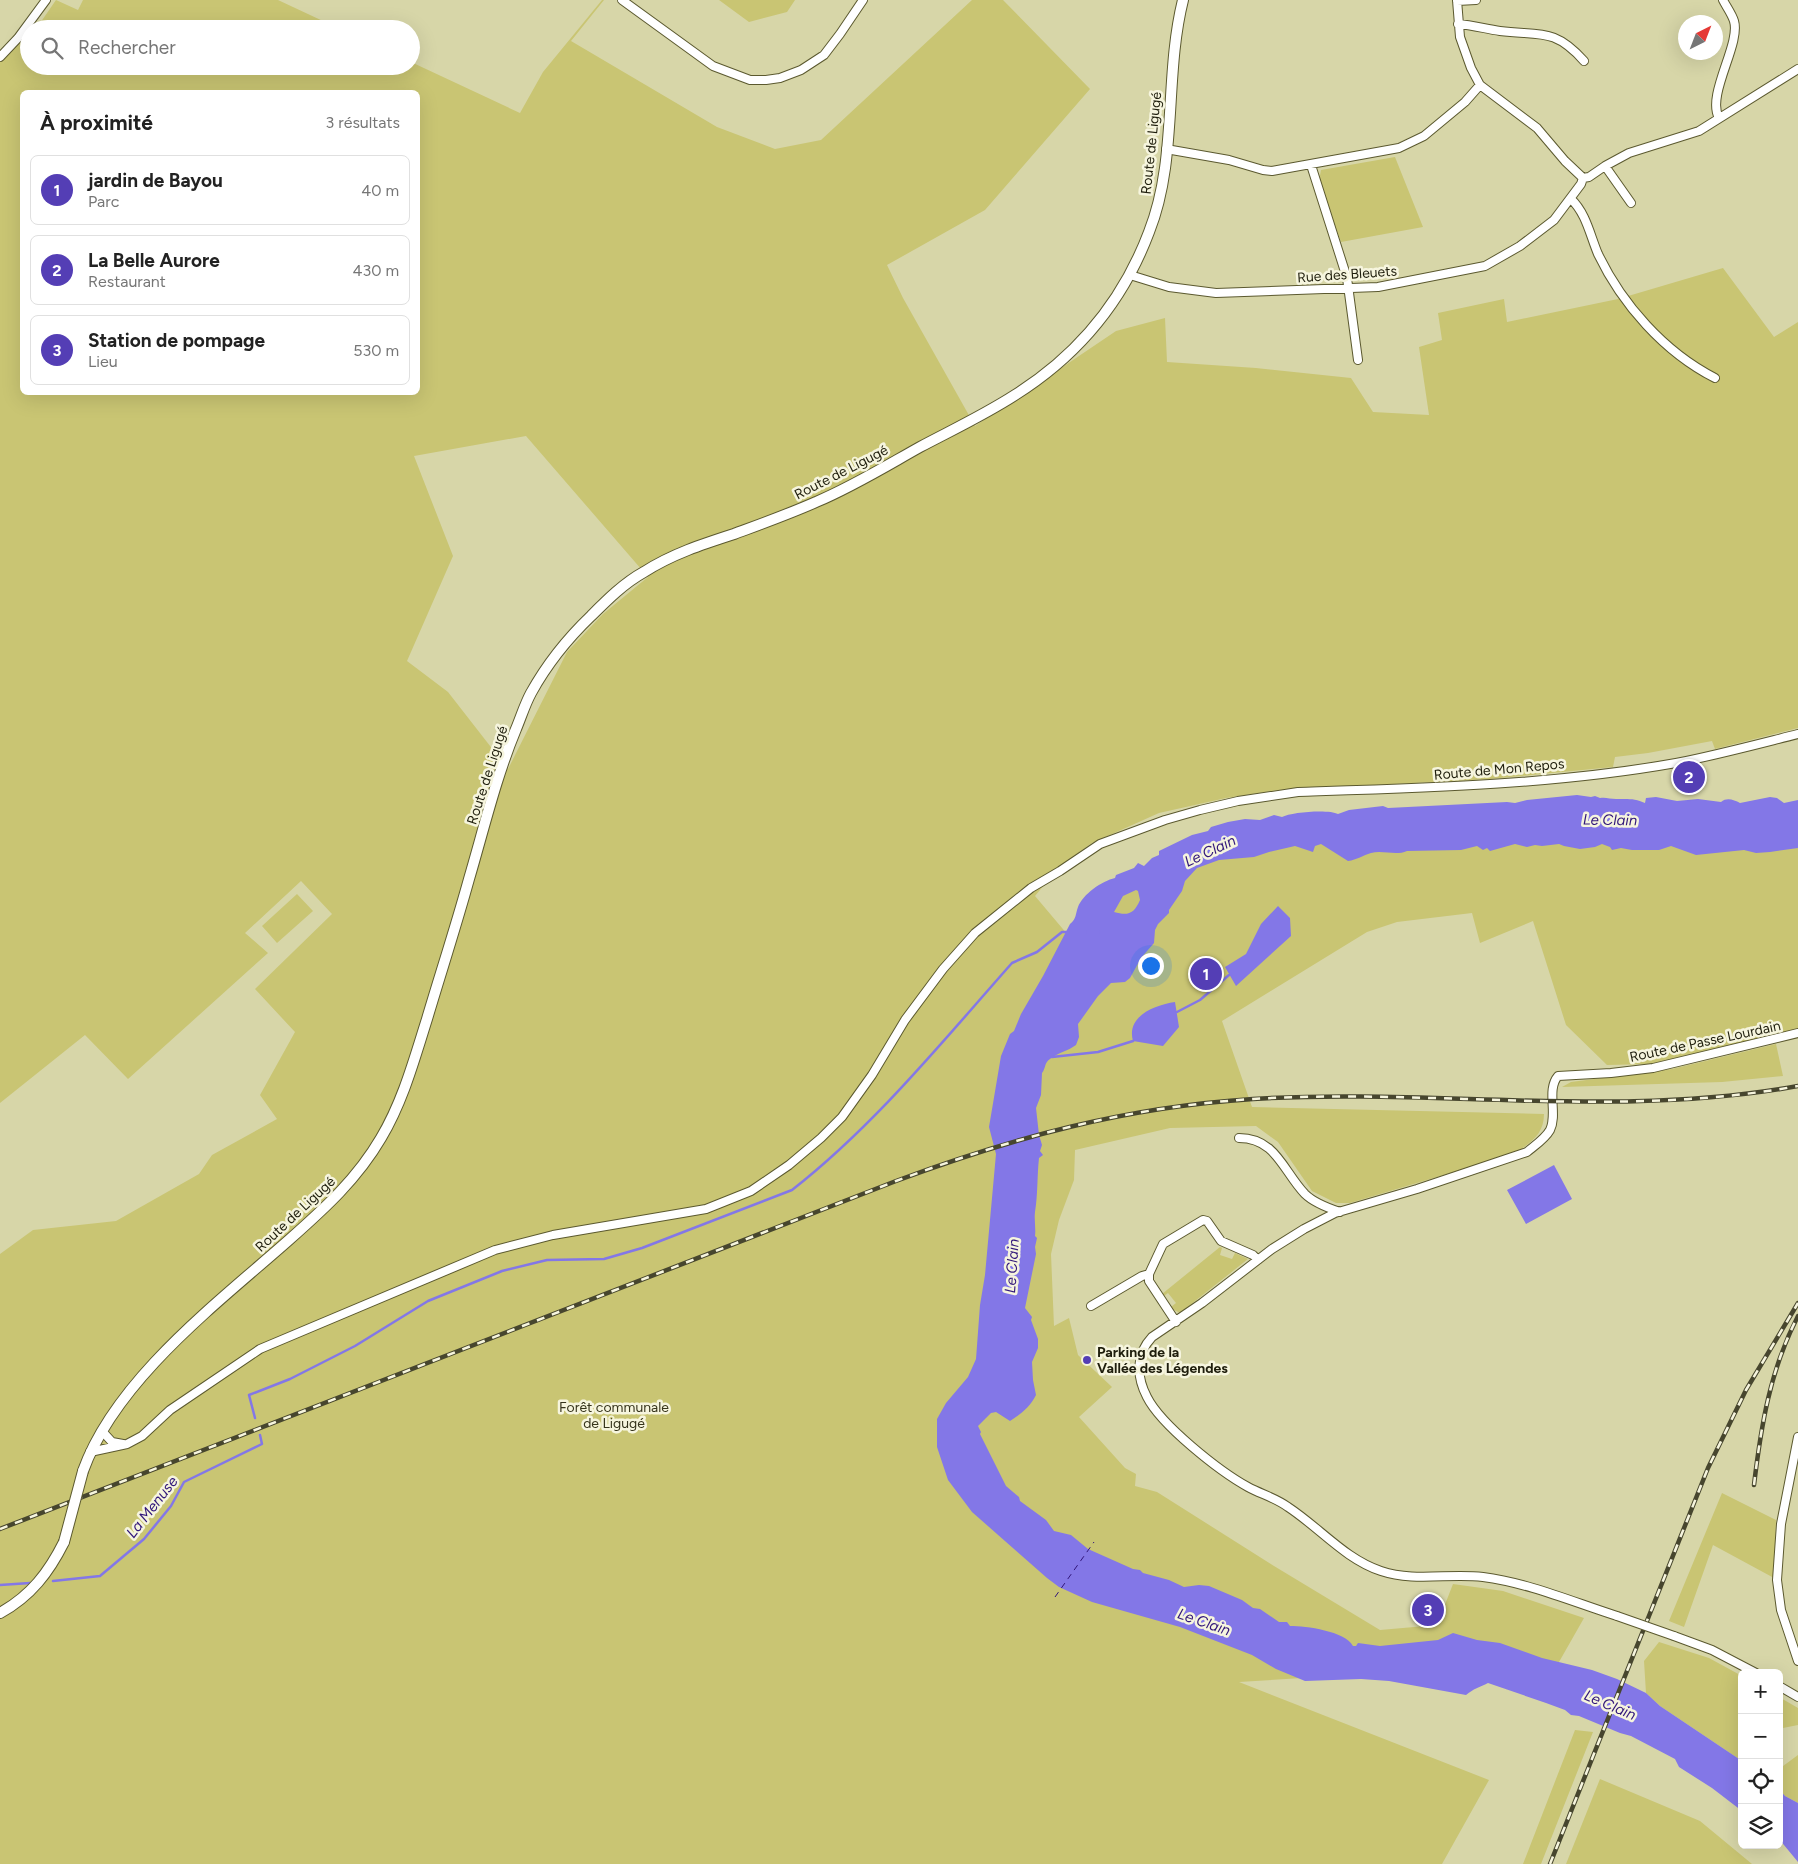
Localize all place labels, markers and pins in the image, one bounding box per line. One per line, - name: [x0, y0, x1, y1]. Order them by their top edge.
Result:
- pin: 2: [1673, 758, 1705, 796]
- pin: 1: [1190, 955, 1222, 993]
- place label: Parking de la Vallée des Légendes: [1097, 1344, 1228, 1377]
- marker: Parking de la Vallée des Légendes: [1081, 1354, 1093, 1366]
- pin: 3: [1412, 1591, 1444, 1629]

